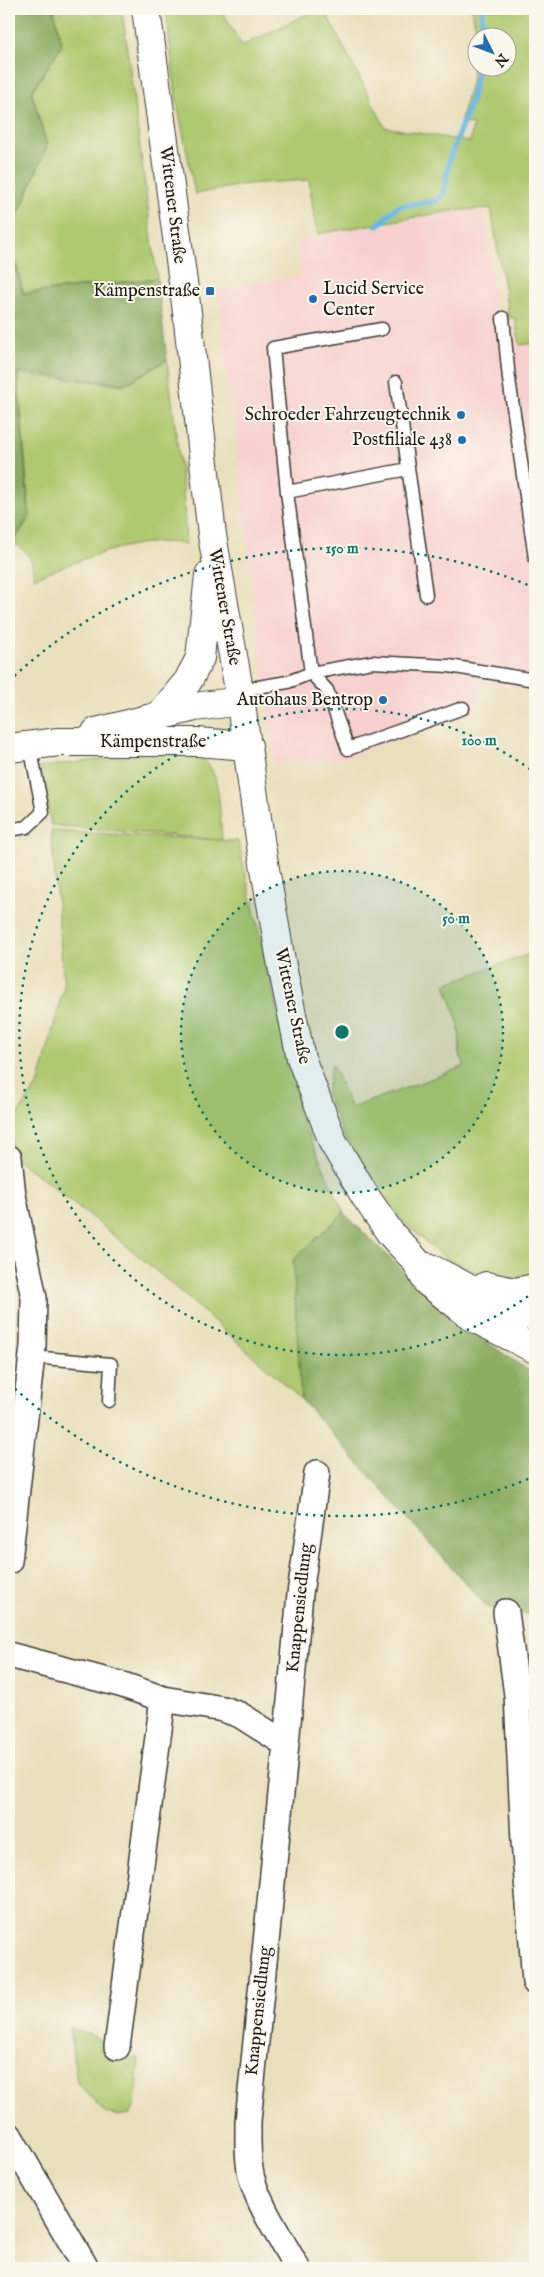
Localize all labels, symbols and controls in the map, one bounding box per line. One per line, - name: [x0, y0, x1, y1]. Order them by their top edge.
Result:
- north arrow: [466, 28, 516, 78]
- text: N: [490, 49, 512, 71]
- street label: Wittener Straße: [153, 145, 191, 265]
- place label: Lucid Service Center: [323, 278, 424, 322]
- place label: Kämpenstraße: [93, 280, 200, 303]
- marker: Kämpenstraße: [204, 285, 216, 297]
- marker: Lucid Service Center: [307, 293, 319, 305]
- place label: Schroeder Fahrzeugtechnik: [245, 404, 451, 427]
- marker: Schroeder Fahrzeugtechnik: [455, 409, 467, 421]
- place label: Postfiliale 438: [352, 429, 452, 452]
- marker: Postfiliale 438: [456, 434, 468, 446]
- text: 150 m: [325, 539, 359, 558]
- street label: Wittener Straße: [202, 547, 246, 667]
- place label: Autohaus Bentrop: [236, 689, 373, 712]
- marker: Autohaus Bentrop: [377, 694, 389, 706]
- street label: Kämpenstraße: [100, 731, 206, 754]
- text: 100 m: [461, 731, 497, 750]
- text: 50 m: [442, 909, 470, 928]
- street label: Wittener Straße: [268, 946, 316, 1066]
- centre of rings: [333, 1023, 351, 1041]
- street label: Knappensiedlung: [282, 1542, 318, 1674]
- street label: Knappensiedlung: [241, 1945, 277, 2077]

